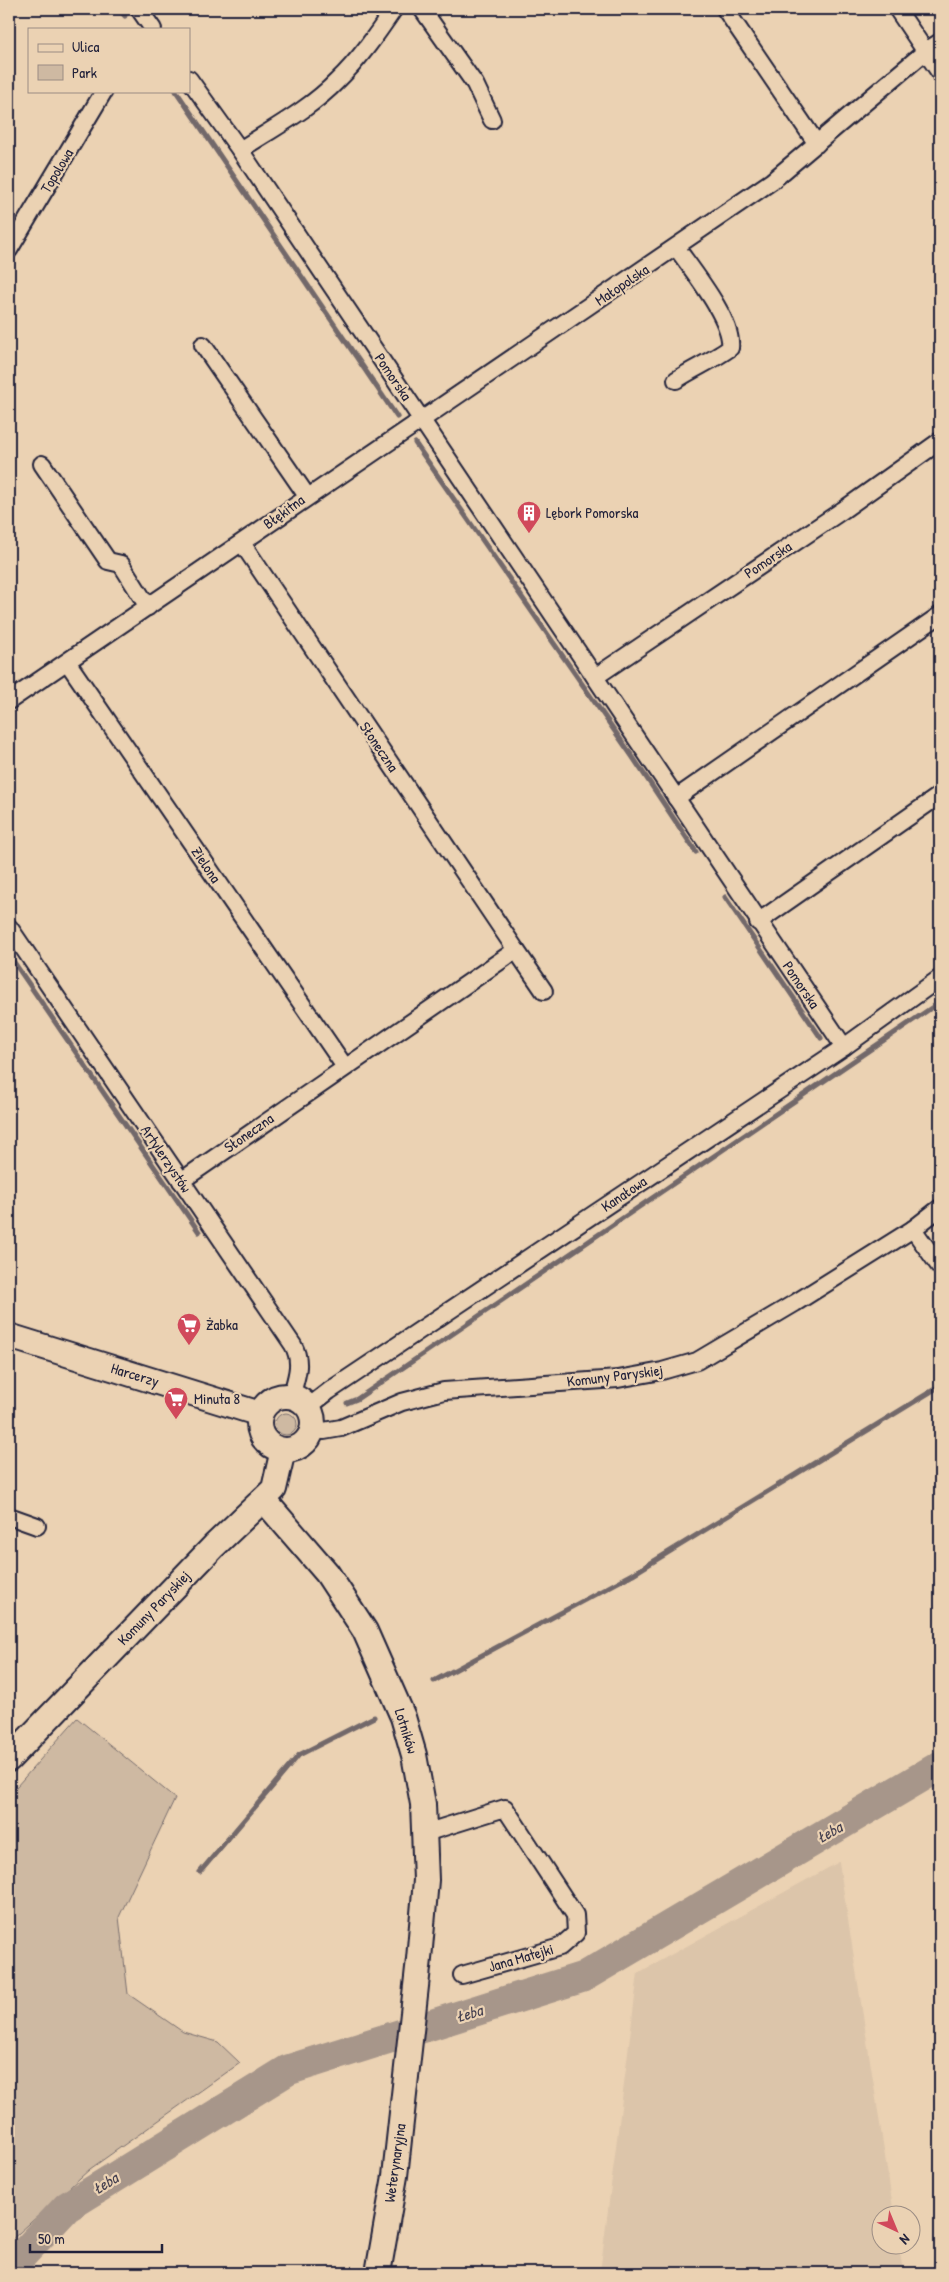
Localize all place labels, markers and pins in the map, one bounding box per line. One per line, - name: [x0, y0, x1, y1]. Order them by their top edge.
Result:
- building icon: Lębork Pomorska: [516, 500, 542, 534]
- place label: Lębork Pomorska: [546, 502, 639, 523]
- supermarket icon: Żabka: [176, 1312, 202, 1346]
- place label: Żabka: [206, 1314, 238, 1335]
- supermarket icon: Minuta 8: [163, 1386, 189, 1420]
- place label: Minuta 8: [194, 1388, 240, 1409]

